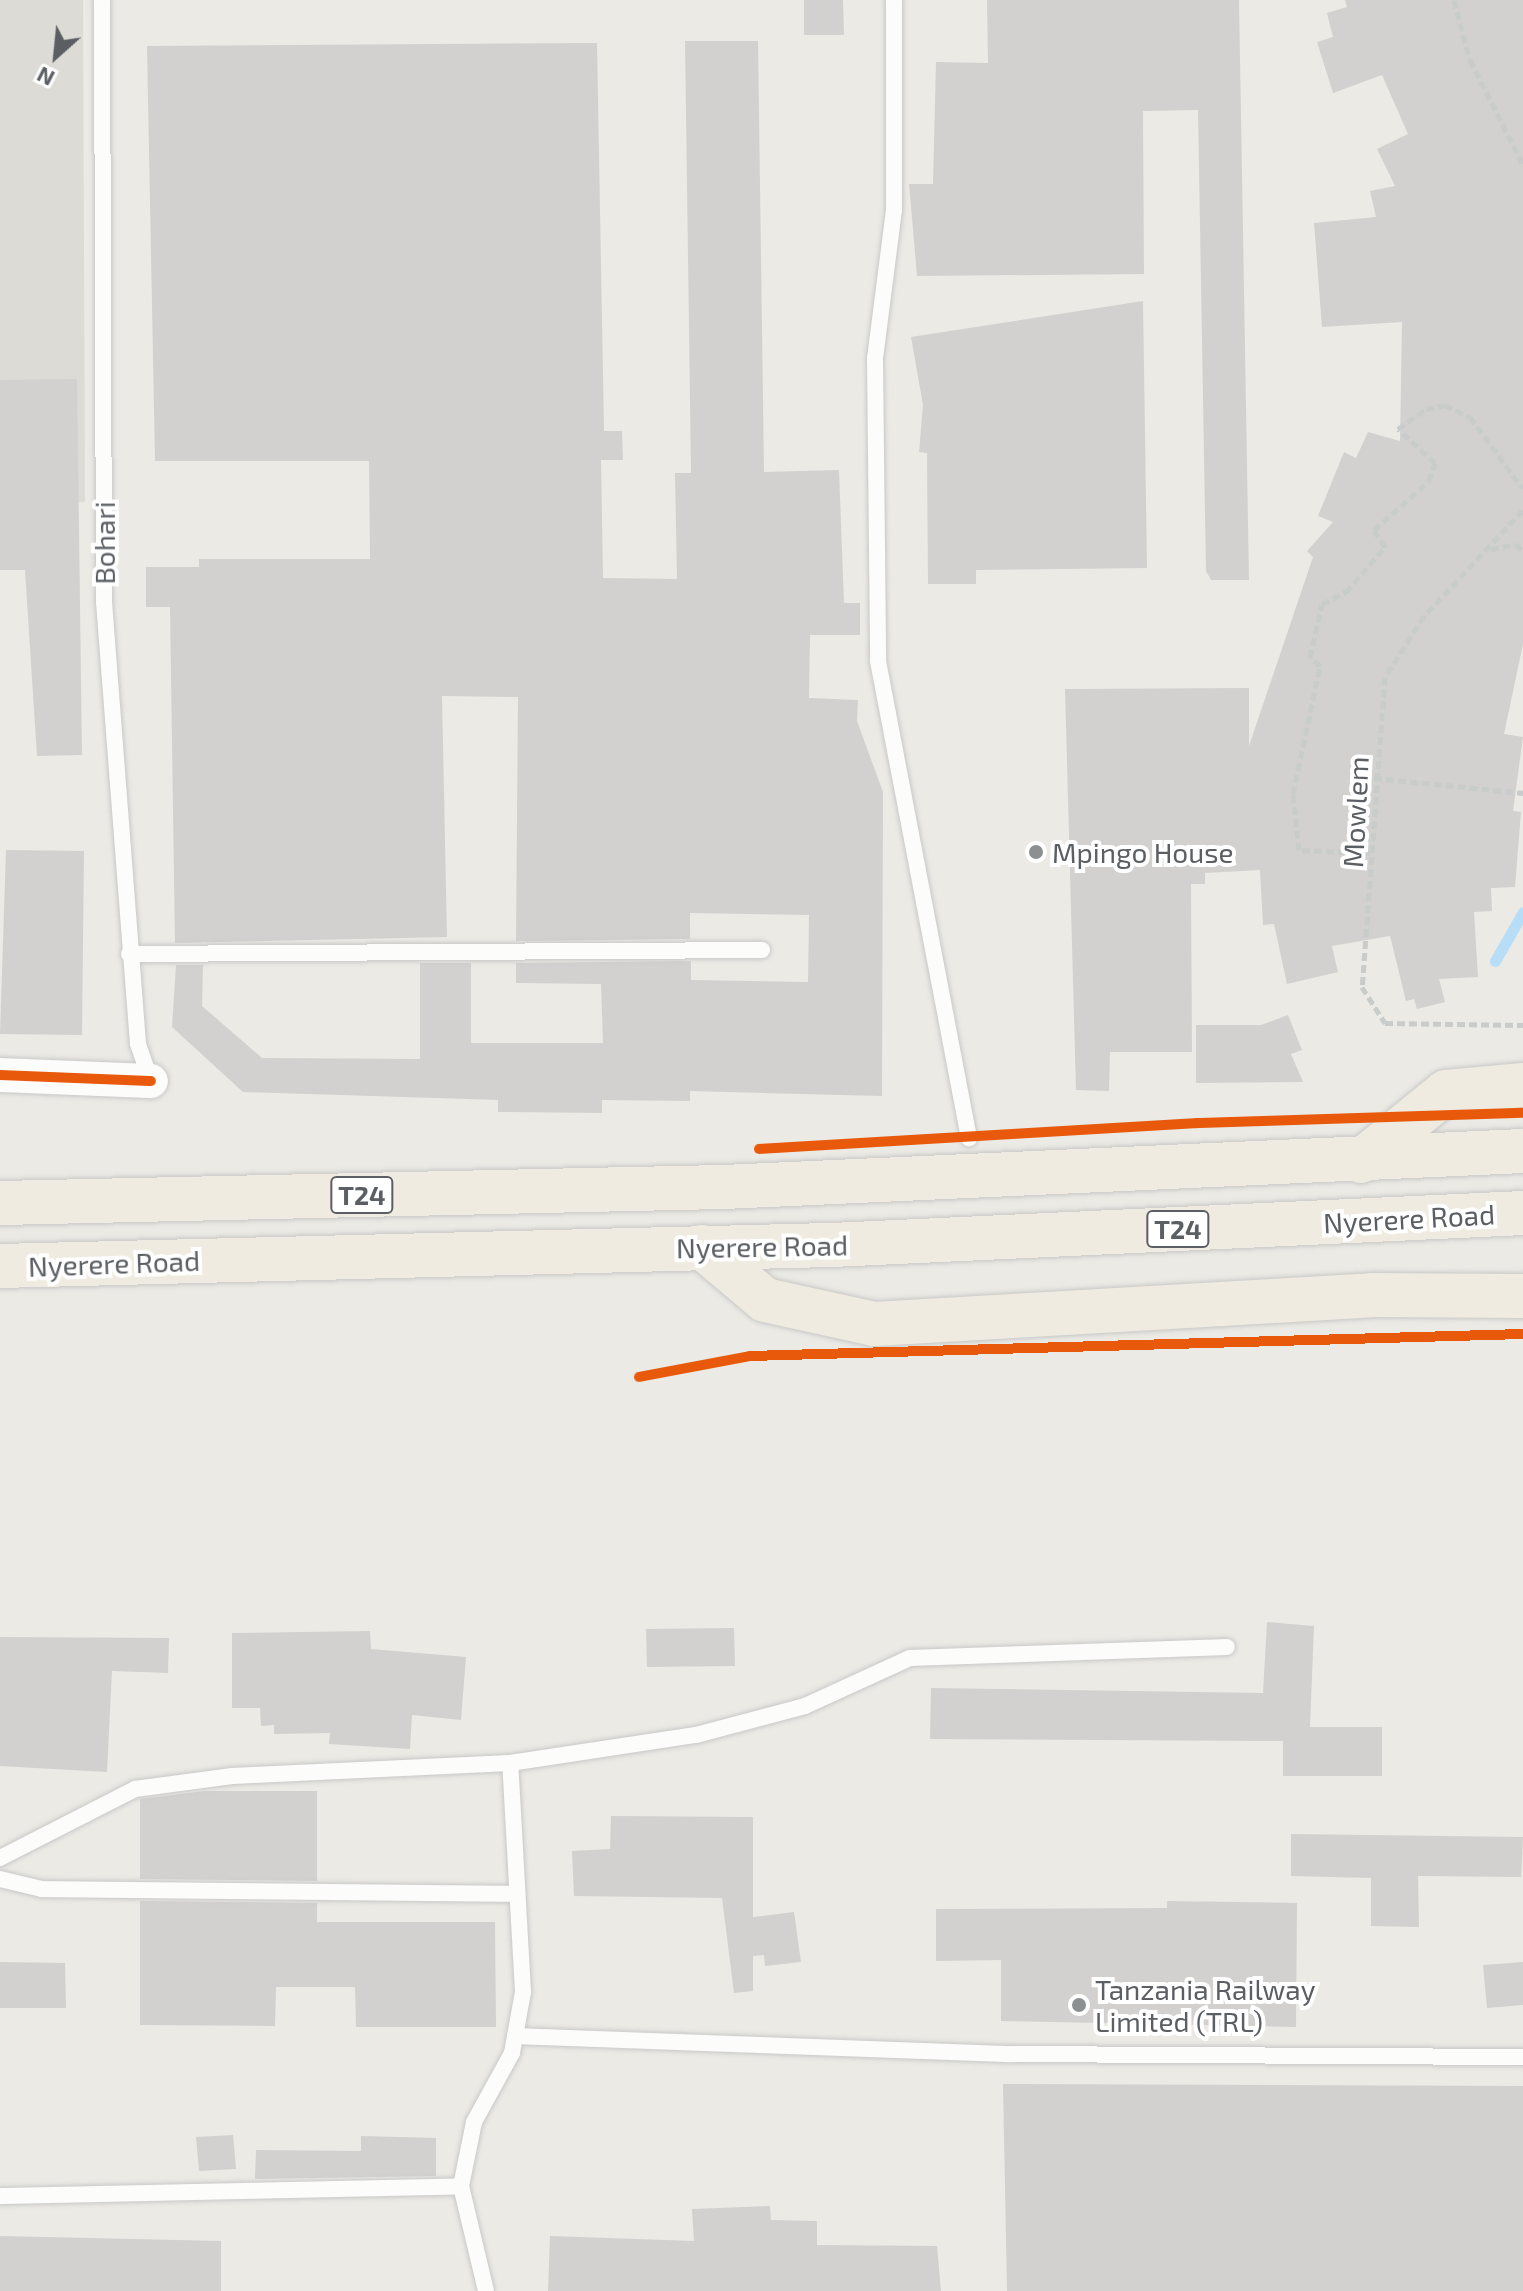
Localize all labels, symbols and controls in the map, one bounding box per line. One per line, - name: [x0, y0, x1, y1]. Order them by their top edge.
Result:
- north arrow: [16, 16, 96, 96]
- text: N: [32, 62, 58, 93]
- street label: Bohari: [87, 501, 121, 585]
- street label: Mowlem: [1335, 756, 1375, 868]
- place label: Mpingo House: [1052, 835, 1233, 869]
- marker: Mpingo House: [1027, 843, 1045, 861]
- road number: T24: [330, 1173, 394, 1217]
- street label: Nyerere Road: [1322, 1197, 1496, 1239]
- road number: T24: [1146, 1207, 1210, 1251]
- street label: Nyerere Road: [676, 1228, 848, 1264]
- street label: Nyerere Road: [27, 1243, 201, 1283]
- place label: Tanzania Railway Limited (TRL): [1095, 1972, 1315, 2038]
- marker: Tanzania Railway Limited (TRL): [1070, 1996, 1088, 2014]

